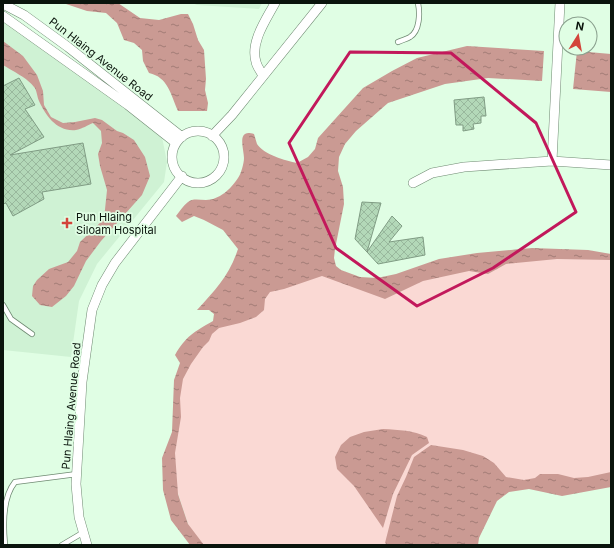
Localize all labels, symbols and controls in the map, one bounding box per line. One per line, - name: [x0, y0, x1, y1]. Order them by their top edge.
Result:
- street label: Pun Hlaing Avenue Road: [46, 14, 156, 104]
- north arrow: [558, 16, 598, 56]
- text: N: [574, 19, 585, 34]
- place label: Pun Hlaing Siloam Hospital: [76, 210, 156, 237]
- marker: Pun Hlaing Siloam Hospital: [61, 217, 73, 229]
- street label: Pun Hlaing Avenue Road: [58, 342, 84, 470]

